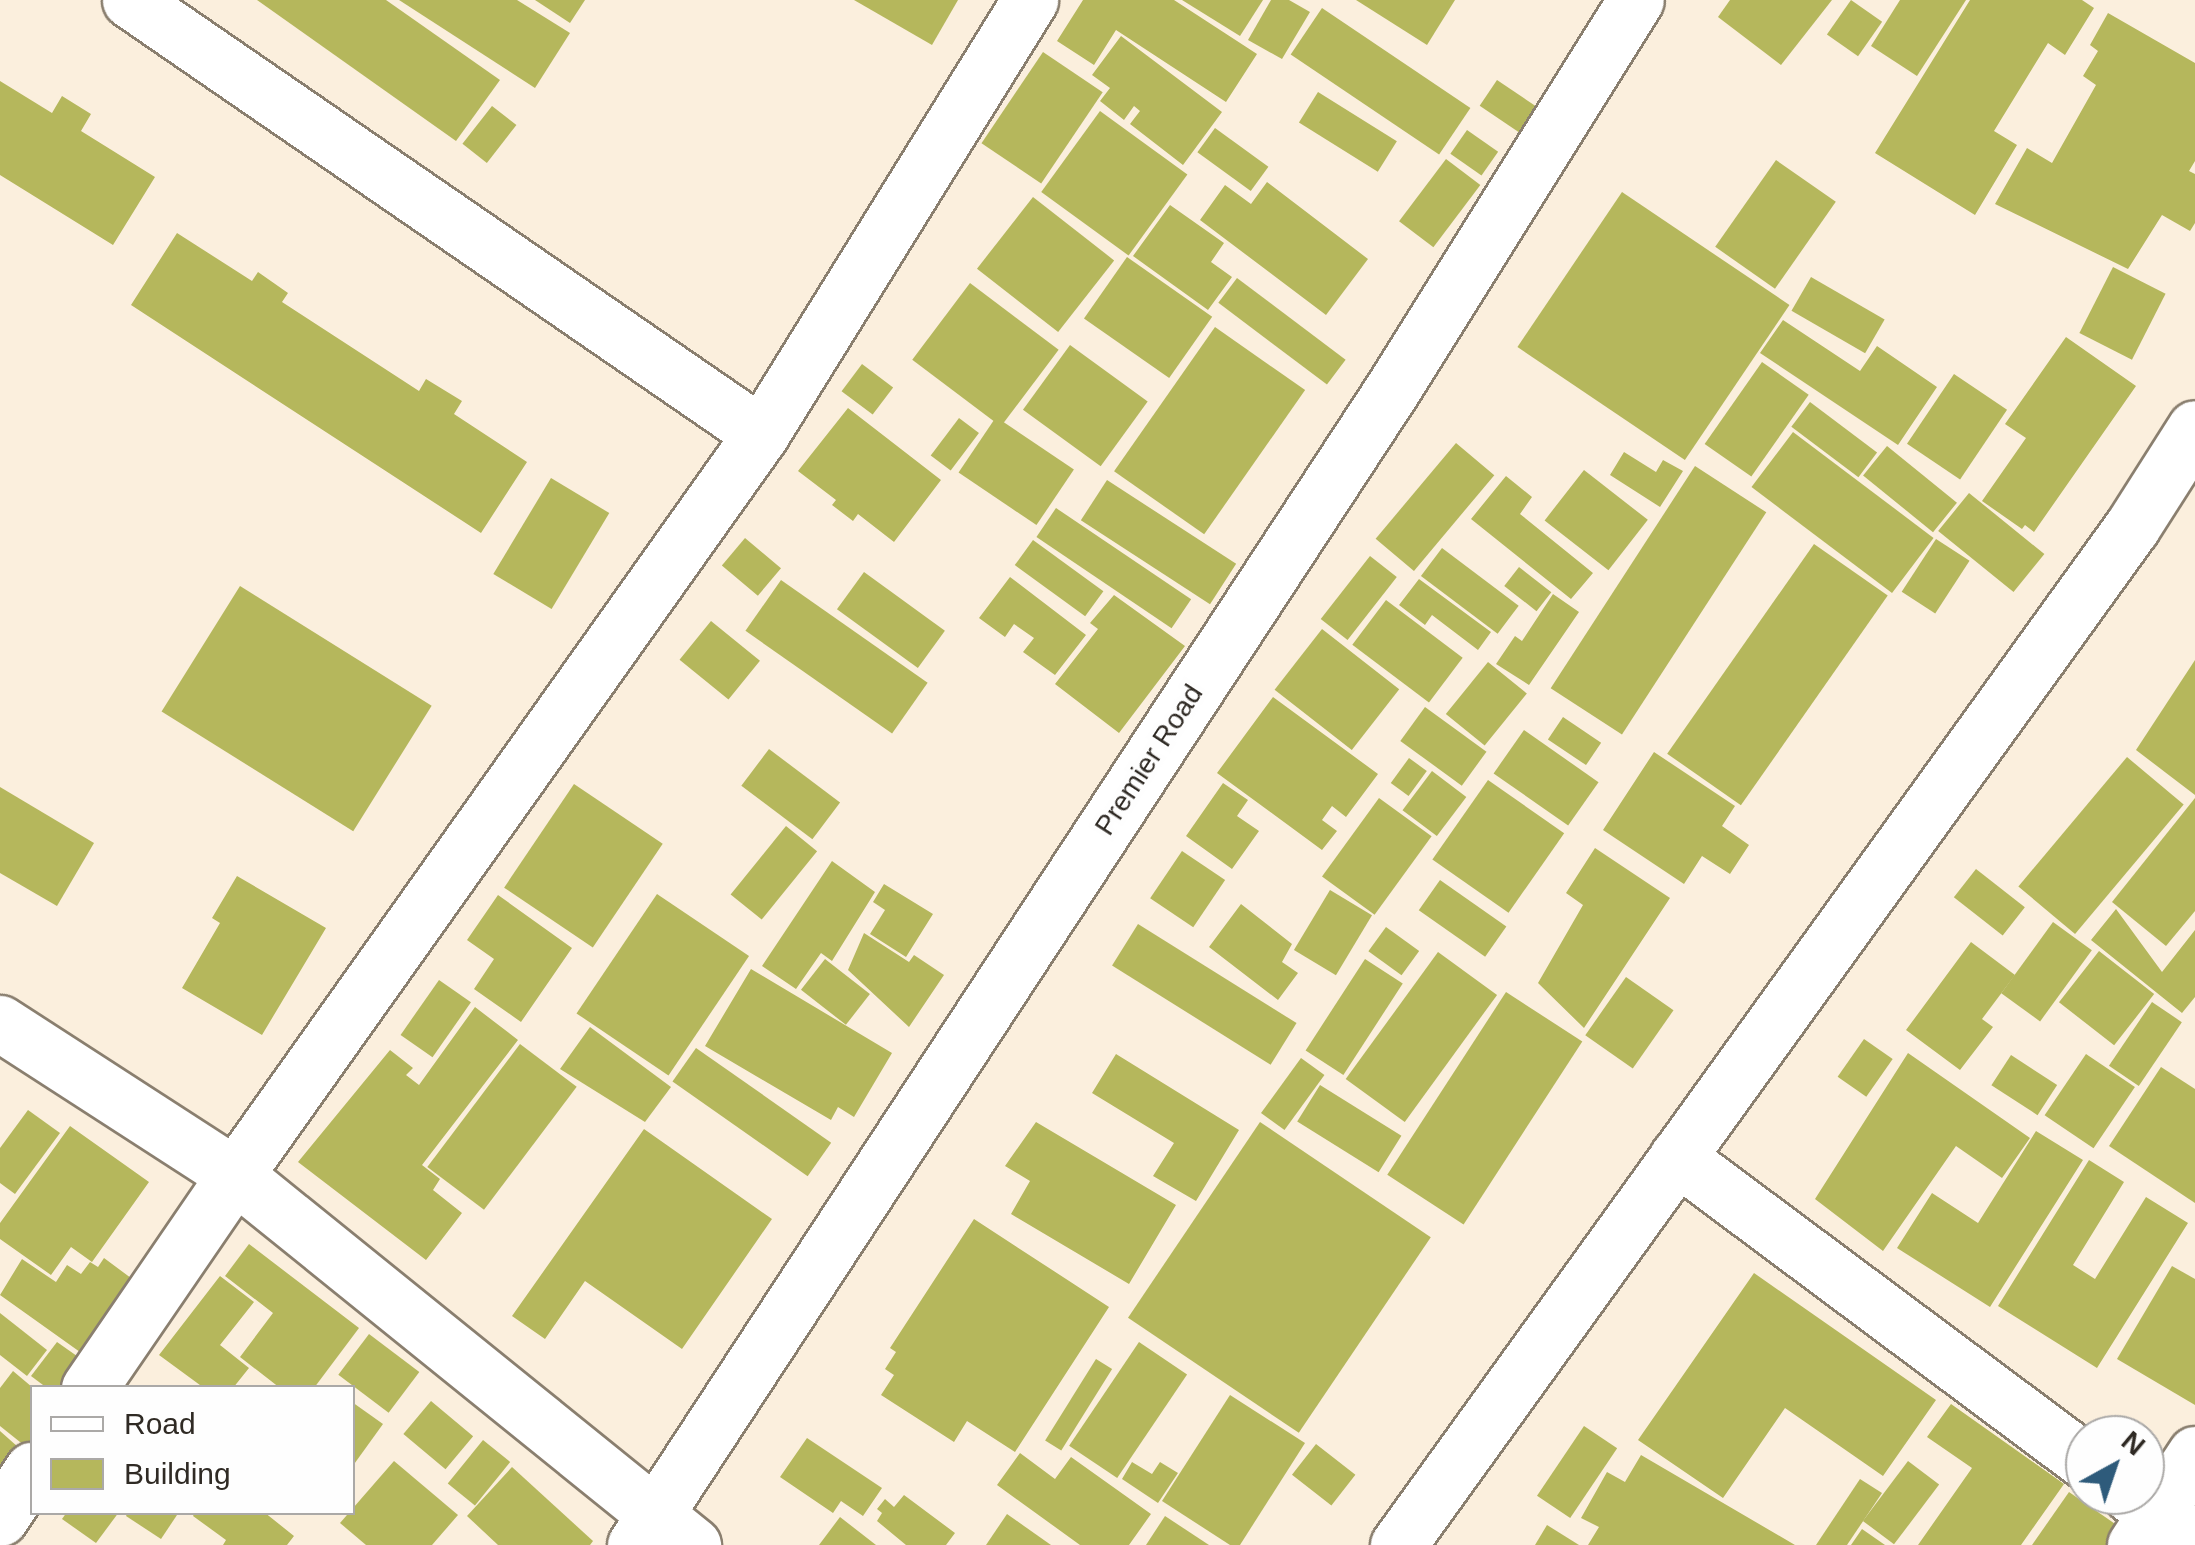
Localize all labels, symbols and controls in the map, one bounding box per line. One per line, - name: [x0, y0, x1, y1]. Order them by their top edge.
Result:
- street label: Premier Road: [1088, 678, 1210, 842]
- legend: [30, 1385, 355, 1515]
- text: Road: [124, 1407, 196, 1440]
- north arrow: [2065, 1415, 2165, 1515]
- text: N: [2116, 1425, 2151, 1462]
- text: Building: [124, 1457, 231, 1490]

